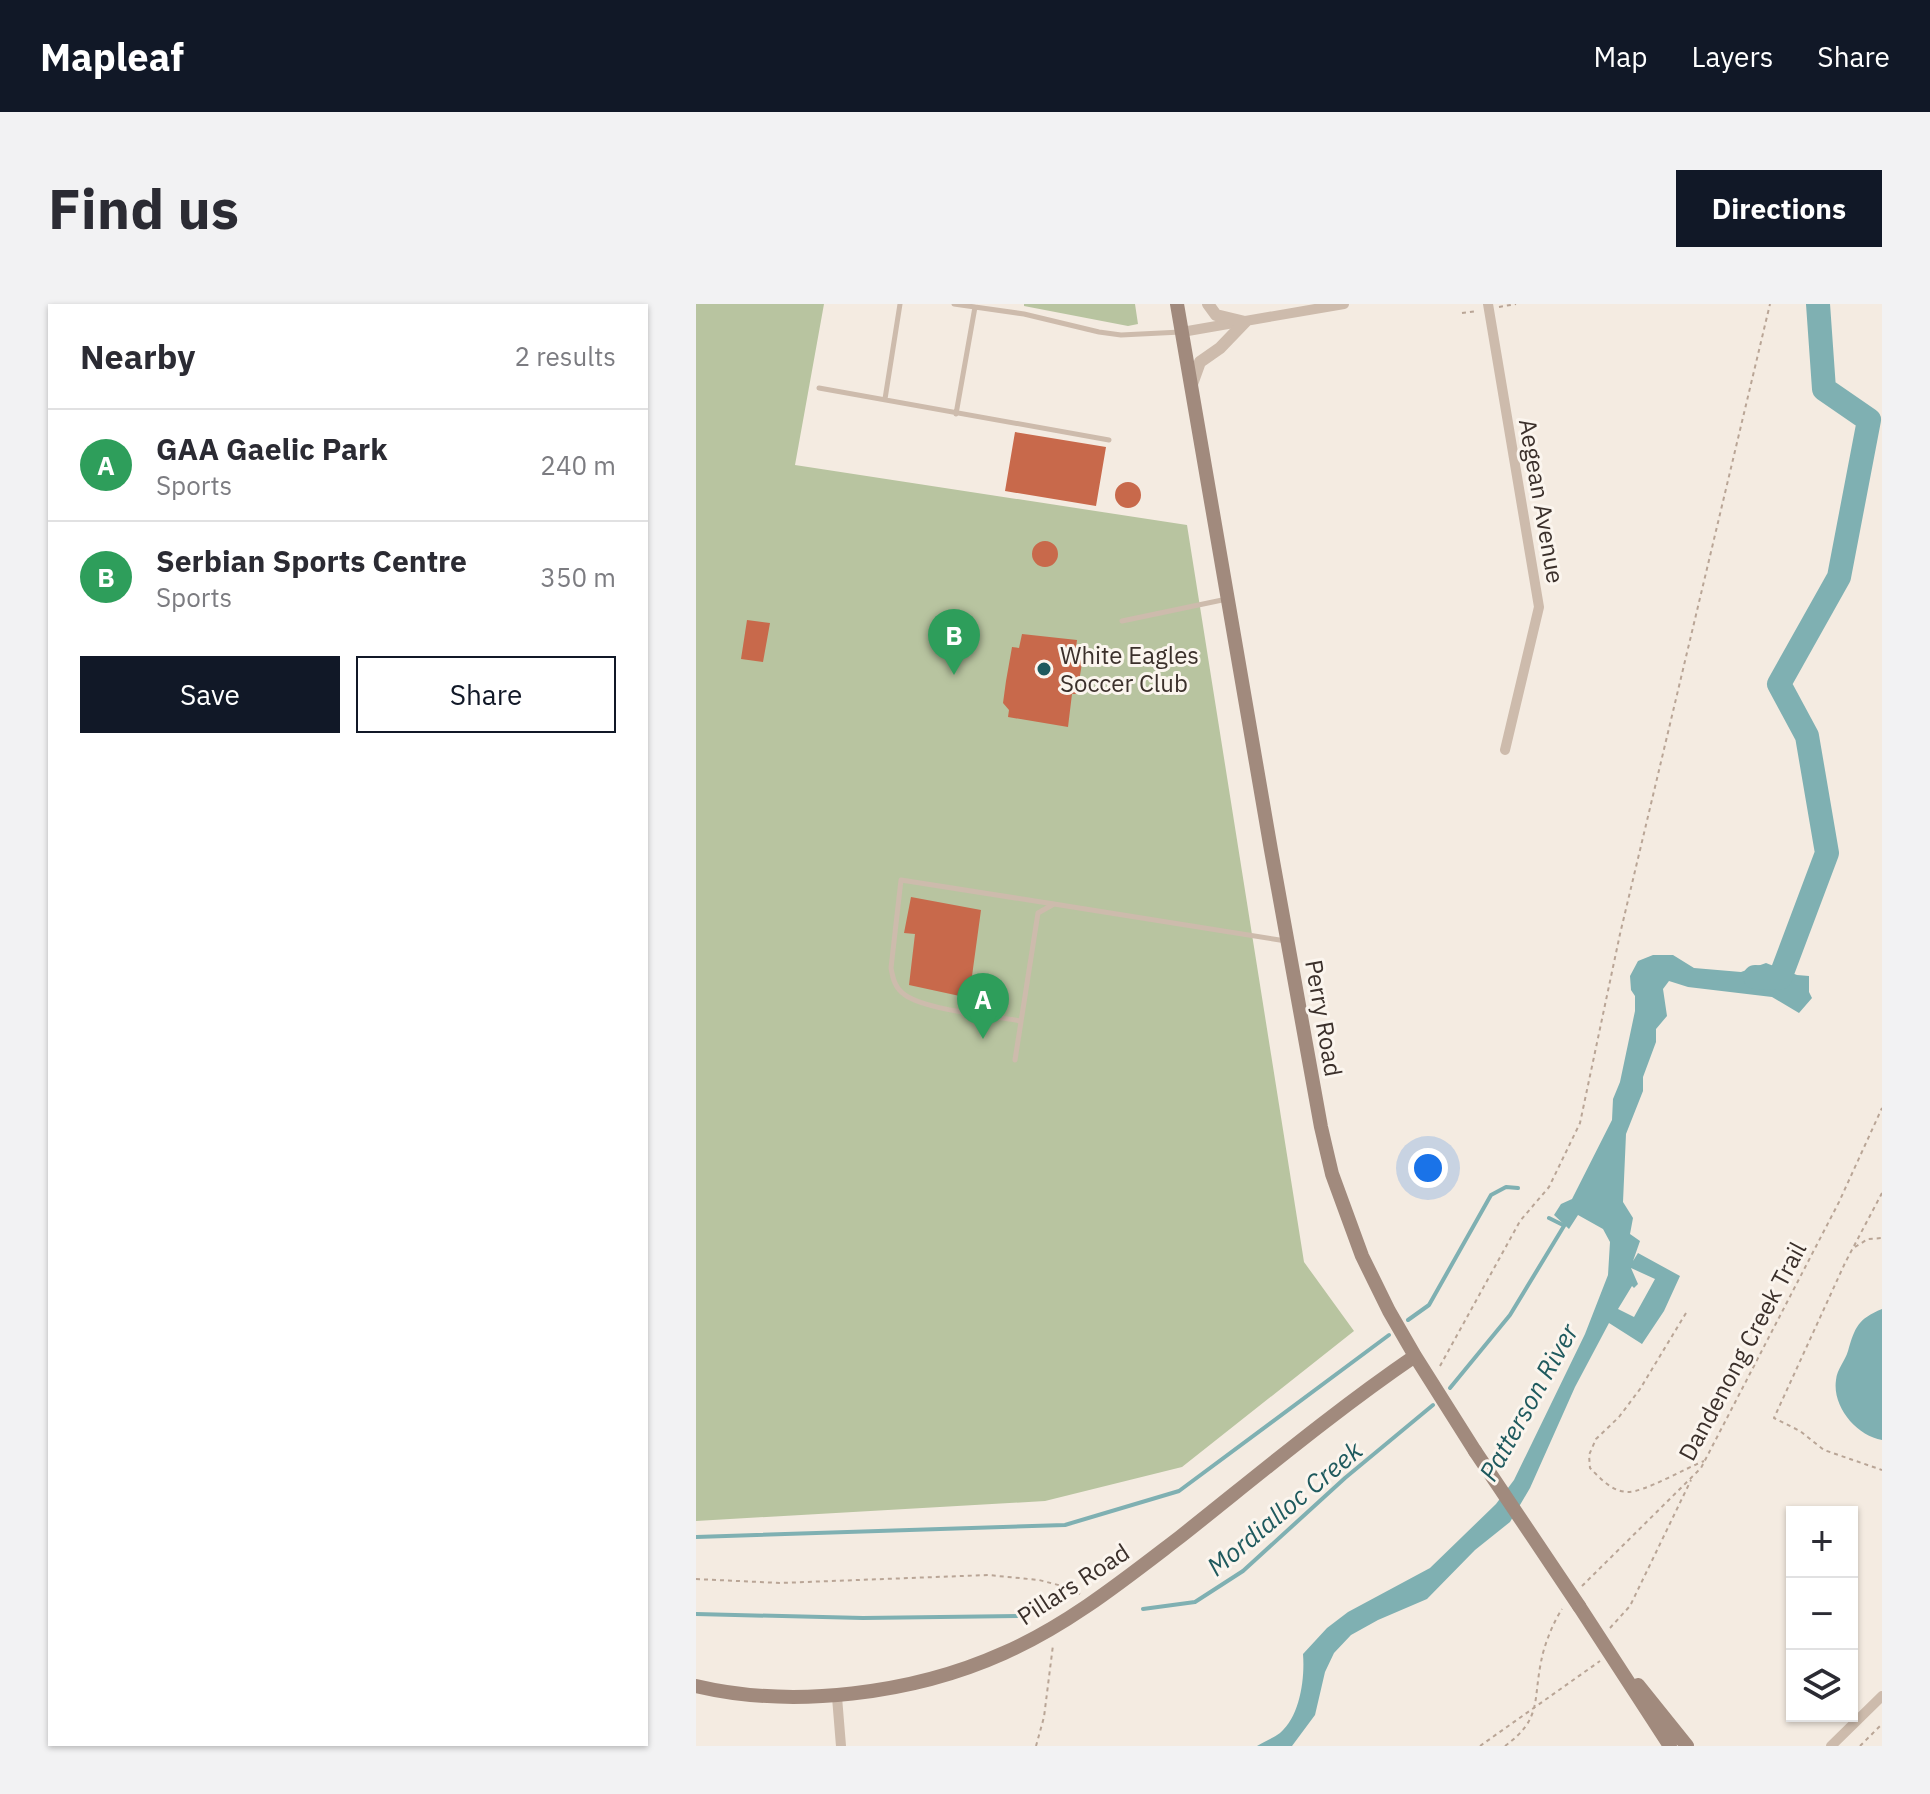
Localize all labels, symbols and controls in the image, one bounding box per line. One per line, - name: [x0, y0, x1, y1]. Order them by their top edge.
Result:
- text: Mapleaf: [40, 32, 184, 81]
- text: Map: [1593, 38, 1647, 75]
- text: Layers: [1691, 38, 1773, 75]
- text: Share: [1817, 38, 1890, 75]
- button: Directions: [1676, 170, 1882, 247]
- text: Find us: [48, 172, 239, 244]
- text: Nearby: [80, 334, 195, 378]
- text: 2 results: [514, 339, 616, 373]
- street label: Aegean Avenue: [1512, 416, 1572, 586]
- text: GAA Gaelic Park: [156, 429, 388, 468]
- text: A: [97, 448, 115, 482]
- text: 240 m: [540, 448, 616, 482]
- text: Sports: [156, 468, 232, 502]
- text: Serbian Sports Centre: [156, 541, 467, 580]
- text: B: [97, 560, 115, 594]
- text: 350 m: [540, 560, 616, 594]
- text: Sports: [156, 580, 232, 614]
- pin: B: [928, 609, 980, 675]
- place label: White Eagles Soccer Club: [1060, 639, 1199, 699]
- button: Save: [80, 656, 340, 733]
- button: Share: [356, 656, 616, 733]
- marker: White Eagles Soccer Club: [1035, 660, 1053, 678]
- street label: Perry Road: [1298, 957, 1350, 1079]
- pin: A: [957, 973, 1009, 1039]
- your location: [1408, 1148, 1448, 1188]
- street label: Dandenong Creek Trail: [1671, 1236, 1813, 1466]
- water label: Patterson River: [1471, 1316, 1586, 1487]
- water label: Mordialloc Creek: [1199, 1433, 1369, 1583]
- map controls: [1786, 1506, 1858, 1722]
- button: +: [1786, 1506, 1858, 1578]
- street label: Pillars Road: [1011, 1536, 1135, 1632]
- button: −: [1786, 1578, 1858, 1650]
- button: layers: [1786, 1650, 1858, 1722]

